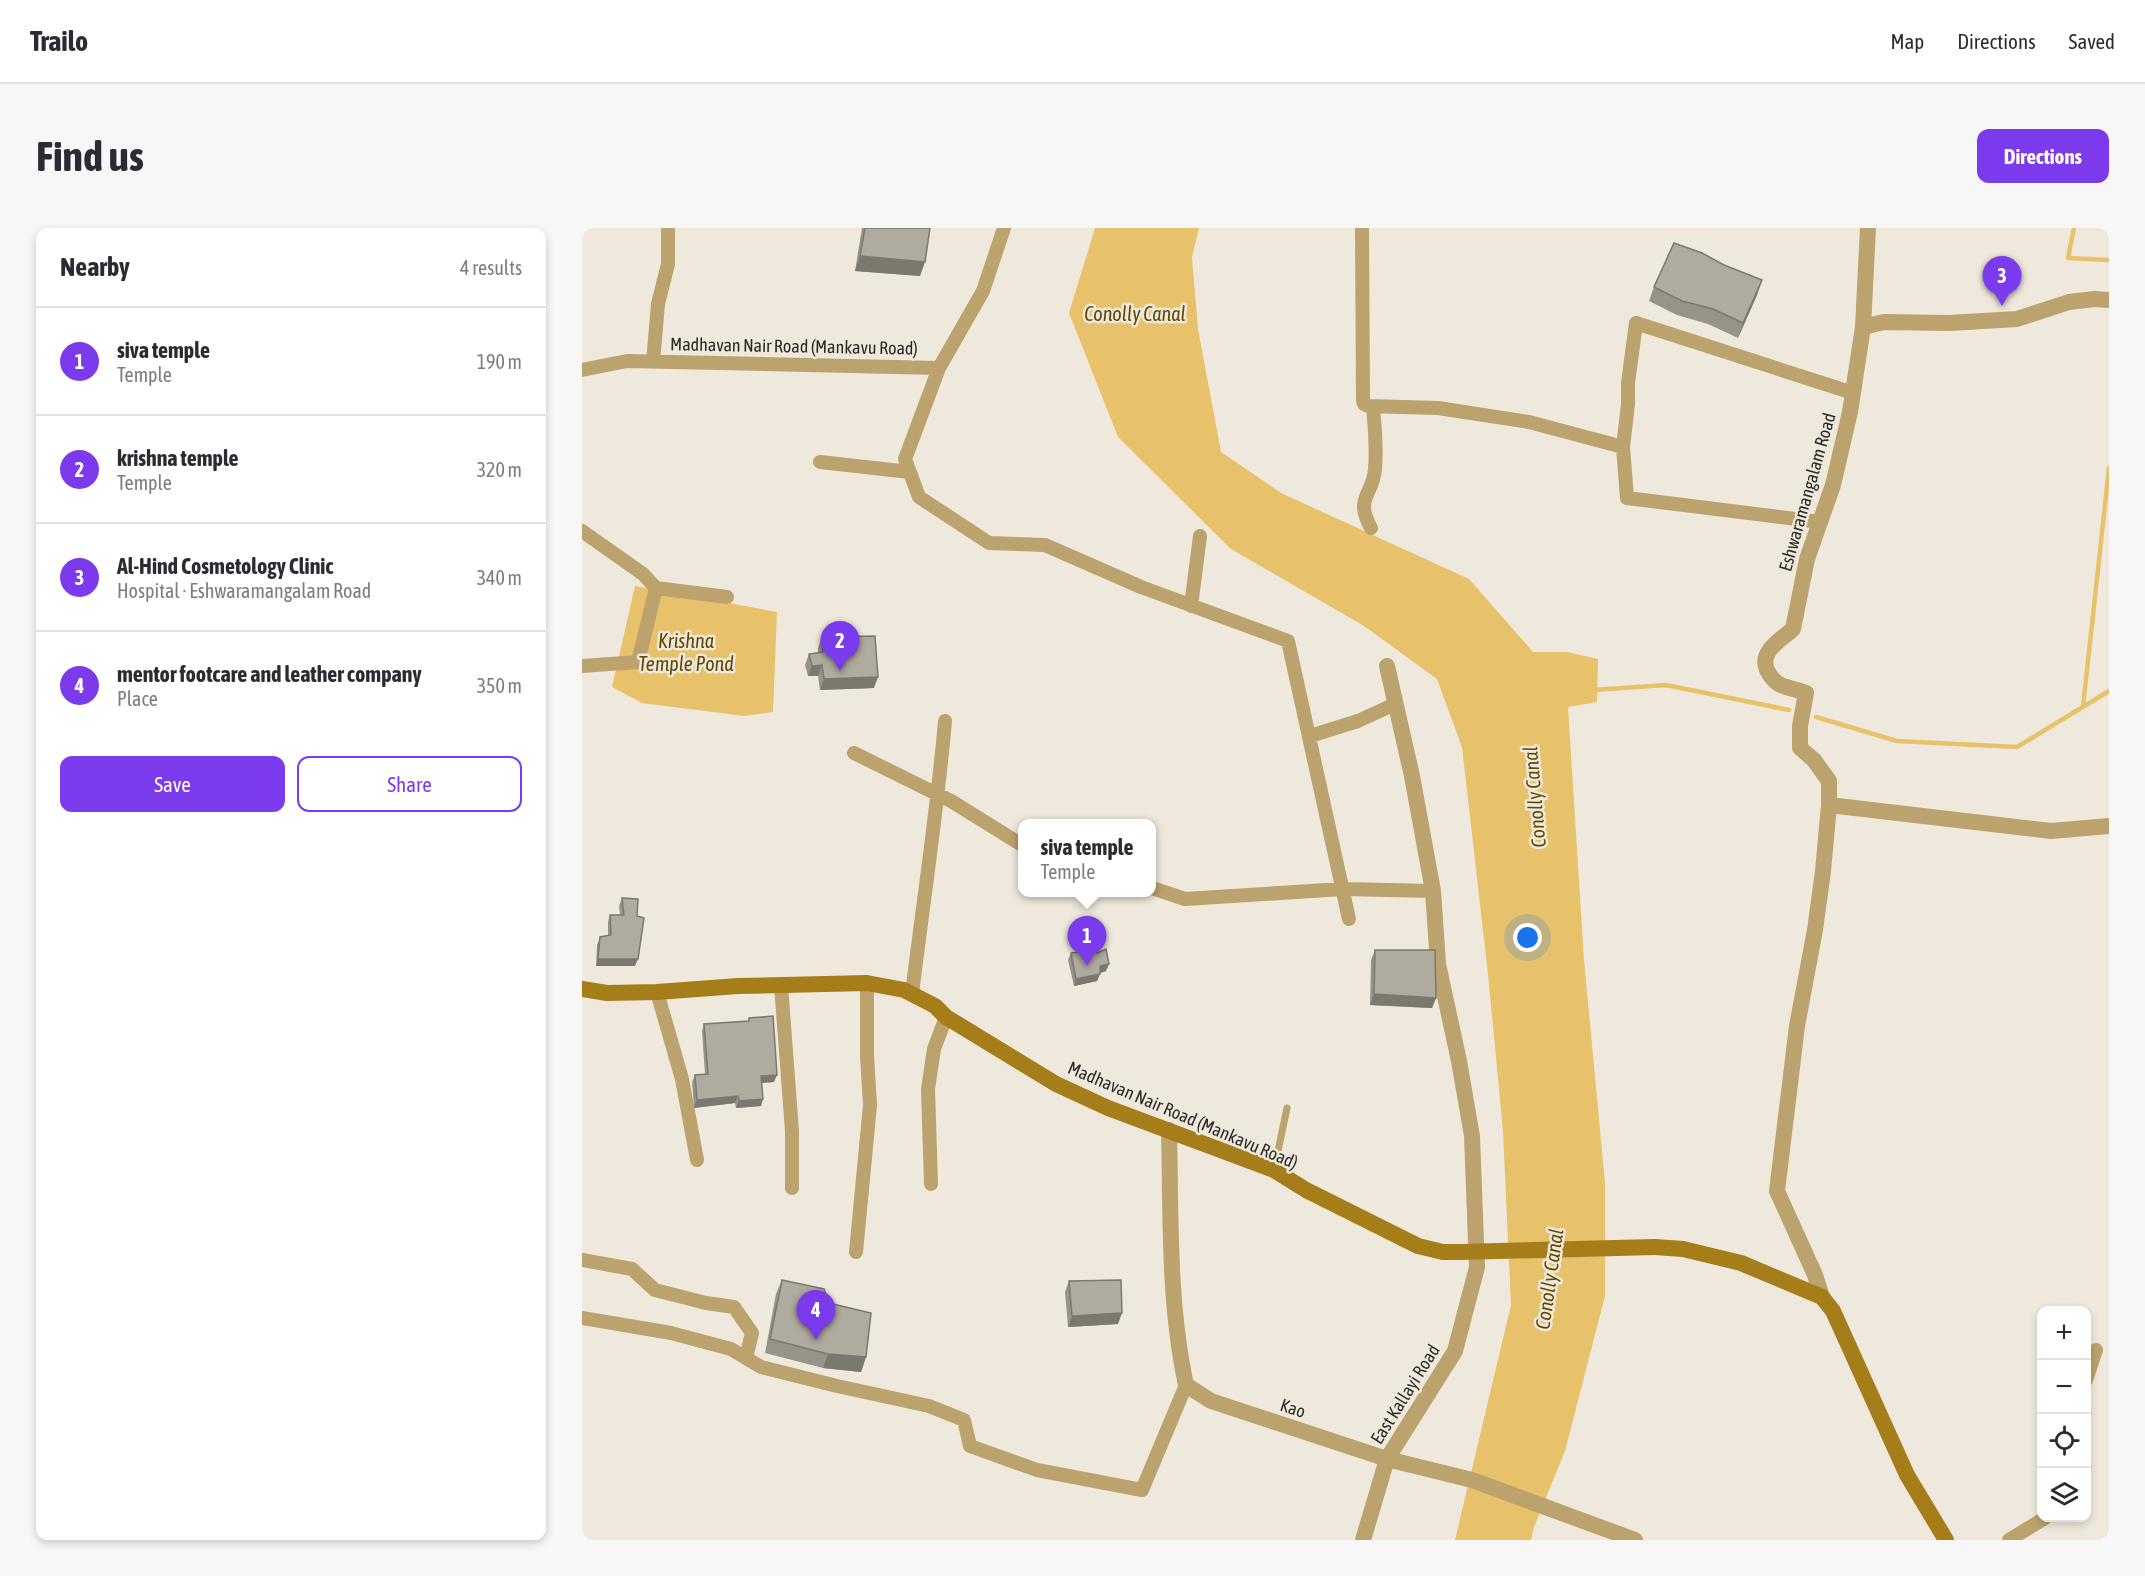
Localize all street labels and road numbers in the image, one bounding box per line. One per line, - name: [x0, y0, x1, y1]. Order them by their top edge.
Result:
- street label: Madhavan Nair Road (Mankavu Road): [670, 333, 918, 359]
- street label: Eshwaramangalam Road: [1774, 410, 1840, 574]
- street label: Madhavan Nair Road (Mankavu Road): [1065, 1057, 1301, 1173]
- street label: East Kallayi Road: [1366, 1340, 1444, 1448]
- street label: Kao: [1278, 1394, 1308, 1422]

